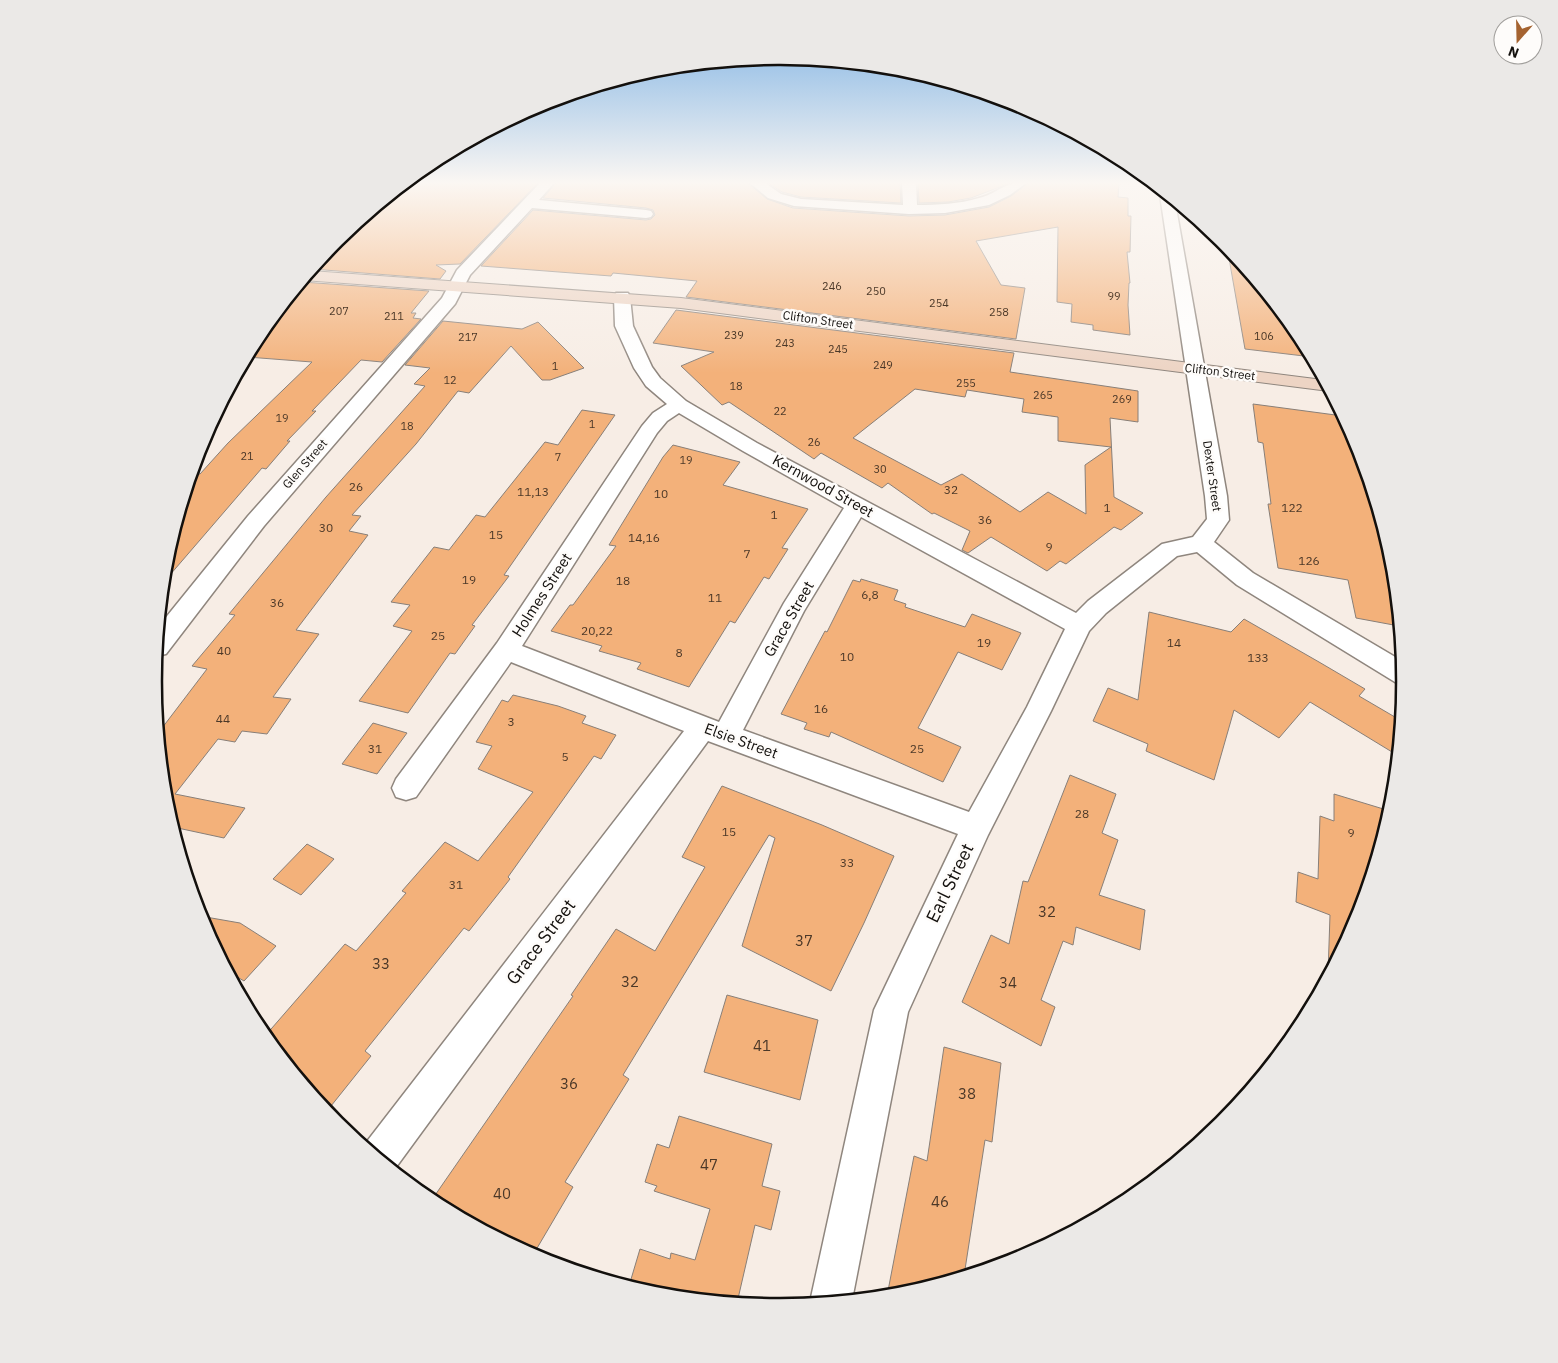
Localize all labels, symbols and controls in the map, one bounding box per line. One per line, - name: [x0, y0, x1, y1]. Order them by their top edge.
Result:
- north arrow: [1493, 15, 1543, 65]
- text: N: [1506, 42, 1521, 62]
- house number: 246: [822, 279, 842, 293]
- house number: 250: [866, 284, 886, 298]
- house number: 99: [1107, 289, 1121, 303]
- house number: 254: [929, 296, 949, 310]
- house number: 207: [329, 304, 349, 318]
- house number: 258: [989, 305, 1009, 319]
- street label: Clifton Street: [782, 307, 854, 332]
- house number: 211: [384, 309, 404, 323]
- house number: 239: [724, 328, 744, 342]
- house number: 106: [1254, 329, 1274, 343]
- house number: 217: [458, 330, 478, 344]
- house number: 243: [775, 336, 795, 350]
- house number: 245: [828, 342, 848, 356]
- house number: 249: [873, 358, 893, 372]
- house number: 1: [552, 359, 559, 373]
- street label: Clifton Street: [1184, 360, 1256, 383]
- house number: 12: [443, 373, 457, 387]
- house number: 255: [956, 376, 976, 390]
- house number: 18: [729, 379, 743, 393]
- house number: 265: [1033, 388, 1053, 402]
- house number: 269: [1112, 392, 1132, 406]
- house number: 22: [773, 404, 787, 418]
- house number: 19: [275, 411, 289, 425]
- house number: 1: [589, 417, 596, 431]
- house number: 18: [400, 419, 414, 433]
- house number: 26: [807, 435, 821, 449]
- street label: Glen Street: [279, 436, 330, 492]
- street label: Dexter Street: [1200, 439, 1225, 512]
- house number: 21: [240, 449, 254, 463]
- house number: 7: [555, 450, 561, 464]
- street label: Kernwood Street: [769, 450, 877, 521]
- house number: 19: [679, 453, 693, 467]
- house number: 30: [873, 462, 887, 476]
- house number: 26: [349, 479, 363, 494]
- house number: 32: [944, 482, 958, 497]
- house number: 11,13: [517, 484, 549, 499]
- house number: 10: [654, 486, 668, 501]
- house number: 1: [1103, 500, 1111, 515]
- house number: 122: [1281, 500, 1303, 515]
- house number: 1: [770, 507, 778, 522]
- house number: 36: [978, 512, 992, 527]
- house number: 30: [319, 520, 333, 535]
- house number: 15: [489, 527, 503, 542]
- house number: 14,16: [628, 530, 660, 545]
- house number: 9: [1045, 539, 1053, 554]
- house number: 7: [743, 546, 751, 561]
- street label: Holmes Street: [507, 549, 576, 640]
- house number: 126: [1298, 553, 1320, 568]
- house number: 19: [462, 572, 476, 587]
- house number: 18: [616, 573, 630, 588]
- street label: Grace Street: [759, 578, 818, 660]
- house number: 6,8: [861, 587, 879, 602]
- house number: 11: [708, 590, 722, 605]
- house number: 36: [270, 595, 284, 610]
- house number: 20,22: [581, 623, 613, 638]
- house number: 25: [431, 628, 445, 643]
- house number: 19: [977, 635, 991, 650]
- house number: 14: [1167, 635, 1181, 650]
- house number: 40: [217, 643, 231, 658]
- house number: 8: [675, 645, 683, 660]
- house number: 10: [840, 649, 854, 664]
- house number: 133: [1247, 650, 1269, 665]
- house number: 16: [814, 701, 828, 716]
- house number: 44: [216, 711, 230, 726]
- house number: 3: [507, 714, 515, 729]
- street label: Elsie Street: [702, 718, 781, 763]
- house number: 31: [368, 741, 382, 756]
- house number: 25: [910, 741, 924, 756]
- house number: 5: [561, 749, 569, 764]
- house number: 28: [1075, 806, 1089, 821]
- house number: 15: [722, 824, 736, 839]
- house number: 9: [1347, 825, 1355, 840]
- street label: Earl Street: [921, 839, 979, 926]
- house number: 33: [840, 855, 854, 870]
- house number: 31: [449, 877, 463, 892]
- street label: Grace Street: [501, 894, 580, 989]
- house number: 32: [1038, 902, 1056, 921]
- house number: 37: [795, 931, 813, 950]
- house number: 33: [372, 954, 390, 973]
- house number: 32: [621, 972, 639, 991]
- house number: 34: [999, 973, 1017, 992]
- house number: 41: [753, 1036, 771, 1055]
- house number: 36: [560, 1074, 578, 1093]
- house number: 38: [958, 1084, 976, 1103]
- house number: 47: [700, 1155, 718, 1174]
- house number: 40: [493, 1184, 511, 1203]
- house number: 46: [931, 1192, 949, 1211]

